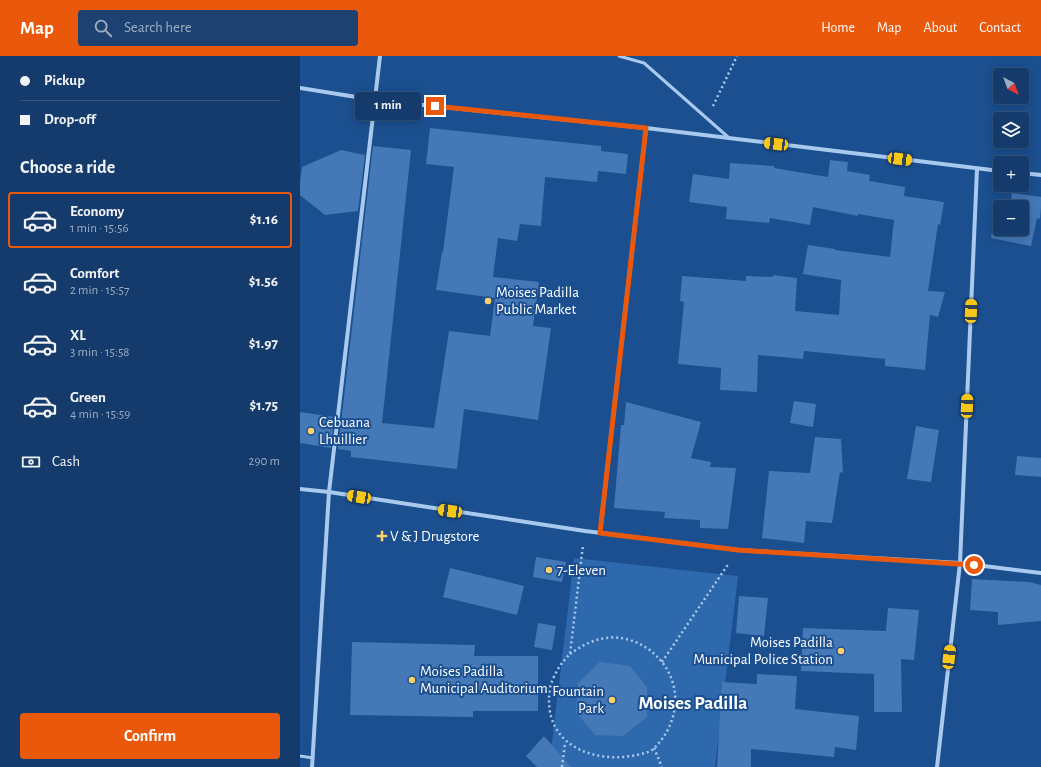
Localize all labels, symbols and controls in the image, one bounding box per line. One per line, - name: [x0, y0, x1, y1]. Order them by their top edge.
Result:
- search box: [78, 10, 358, 46]
- icon: search: [92, 17, 114, 39]
- text: Map: [20, 19, 54, 38]
- text: Search here: [124, 20, 192, 35]
- text: Home: [821, 21, 855, 35]
- text: Map: [877, 21, 901, 35]
- text: About: [923, 21, 957, 35]
- text: Contact: [979, 21, 1021, 35]
- north arrow: [993, 68, 1029, 104]
- map controls: [993, 68, 1029, 236]
- text: Pickup: [44, 73, 85, 88]
- callout: 1 min: [355, 92, 421, 120]
- route end: [426, 97, 444, 115]
- text: 1 min: [374, 99, 402, 112]
- text: Drop-off: [44, 112, 96, 127]
- button: layers: [993, 112, 1029, 148]
- car: [763, 137, 789, 151]
- car: [887, 152, 913, 166]
- button: +: [993, 156, 1029, 192]
- text: Choose a ride: [20, 159, 115, 177]
- button: −: [993, 200, 1029, 236]
- icon: car: [22, 202, 58, 238]
- text: Economy: [70, 204, 124, 219]
- text: $1.16: [250, 212, 278, 227]
- text: 1 min · 15:56: [70, 222, 129, 235]
- icon: car: [22, 264, 58, 300]
- text: Comfort: [70, 266, 119, 281]
- text: $1.56: [249, 274, 278, 289]
- text: 2 min · 15:57: [70, 284, 129, 297]
- place label: Moises Padilla Public Market: [496, 285, 579, 317]
- marker: Moises Padilla Public Market: [483, 296, 493, 306]
- car: [965, 299, 977, 323]
- icon: car: [22, 326, 58, 362]
- text: XL: [70, 328, 86, 343]
- text: $1.97: [249, 336, 278, 351]
- text: 3 min · 15:58: [70, 346, 130, 359]
- icon: car: [22, 388, 58, 424]
- text: Green: [70, 390, 106, 405]
- car: [961, 394, 973, 418]
- text: $1.75: [249, 398, 278, 413]
- text: 4 min · 15:59: [70, 408, 130, 421]
- place label: Cebuana Lhuillier: [319, 415, 370, 447]
- marker: Cebuana Lhuillier: [306, 426, 316, 436]
- icon: cash: [20, 451, 42, 473]
- text: Cash: [52, 454, 80, 469]
- text: 290 m: [249, 455, 280, 468]
- car: [346, 489, 372, 505]
- car: [437, 503, 463, 519]
- place label: V & J Drugstore: [390, 529, 480, 544]
- marker: V & J Drugstore: [377, 531, 387, 541]
- route start: [965, 556, 983, 574]
- place label: 7-Eleven: [557, 563, 606, 578]
- marker: 7-Eleven: [544, 565, 554, 575]
- place label: Moises Padilla Municipal Police Station: [693, 635, 833, 667]
- car: [942, 644, 956, 670]
- marker: Moises Padilla Municipal Police Station: [836, 646, 846, 656]
- place label: Moises Padilla Municipal Auditorium: [420, 664, 548, 696]
- marker: Moises Padilla Municipal Auditorium: [407, 675, 417, 685]
- place label: Fountain Park: [552, 684, 604, 716]
- district label: Moises Padilla: [639, 694, 747, 713]
- marker: Fountain Park: [607, 695, 617, 705]
- button: Confirm: [20, 713, 280, 759]

